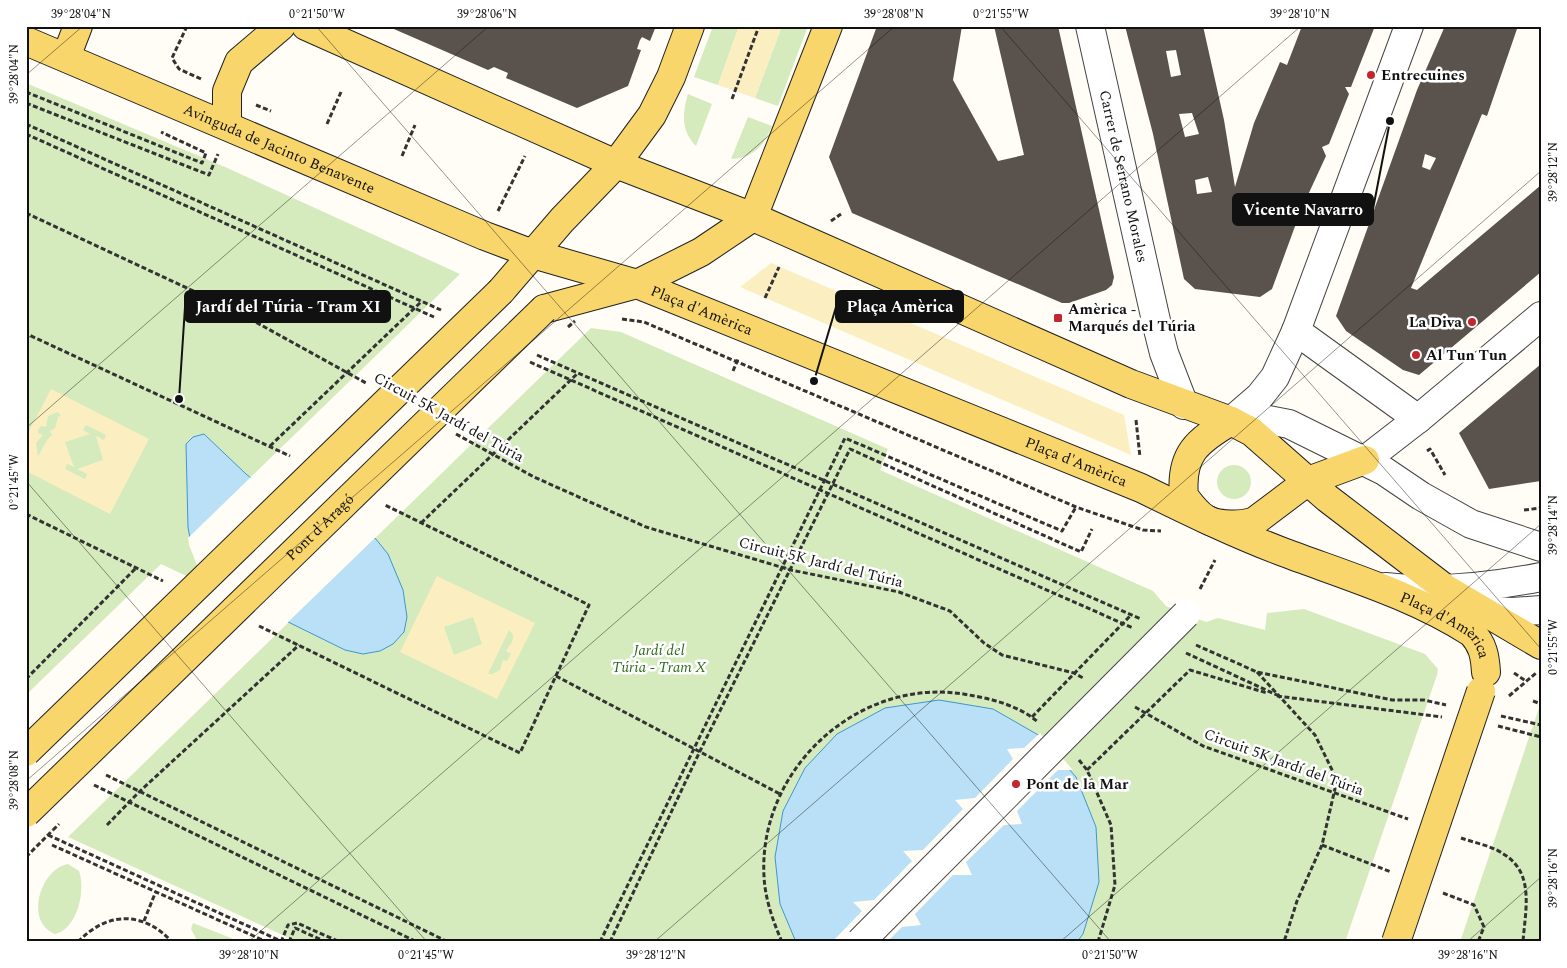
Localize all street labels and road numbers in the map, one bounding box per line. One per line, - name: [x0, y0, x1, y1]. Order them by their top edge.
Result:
- street label: Carrer de Serrano Morales: [1093, 88, 1154, 265]
- street label: Avinguda de Jacinto Benavente: [179, 98, 378, 200]
- street label: Plaça d'Amèrica: [647, 280, 757, 342]
- street label: Circuit 5K Jardí del Túria: [369, 367, 529, 469]
- street label: Plaça d'Amèrica: [1021, 431, 1131, 493]
- street label: Pont d'Aragó: [281, 488, 360, 566]
- street label: Circuit 5K Jardí del Túria: [736, 531, 906, 594]
- street label: Plaça d'Amèrica: [1396, 586, 1495, 661]
- street label: Circuit 5K Jardí del Túria: [1201, 723, 1368, 802]

